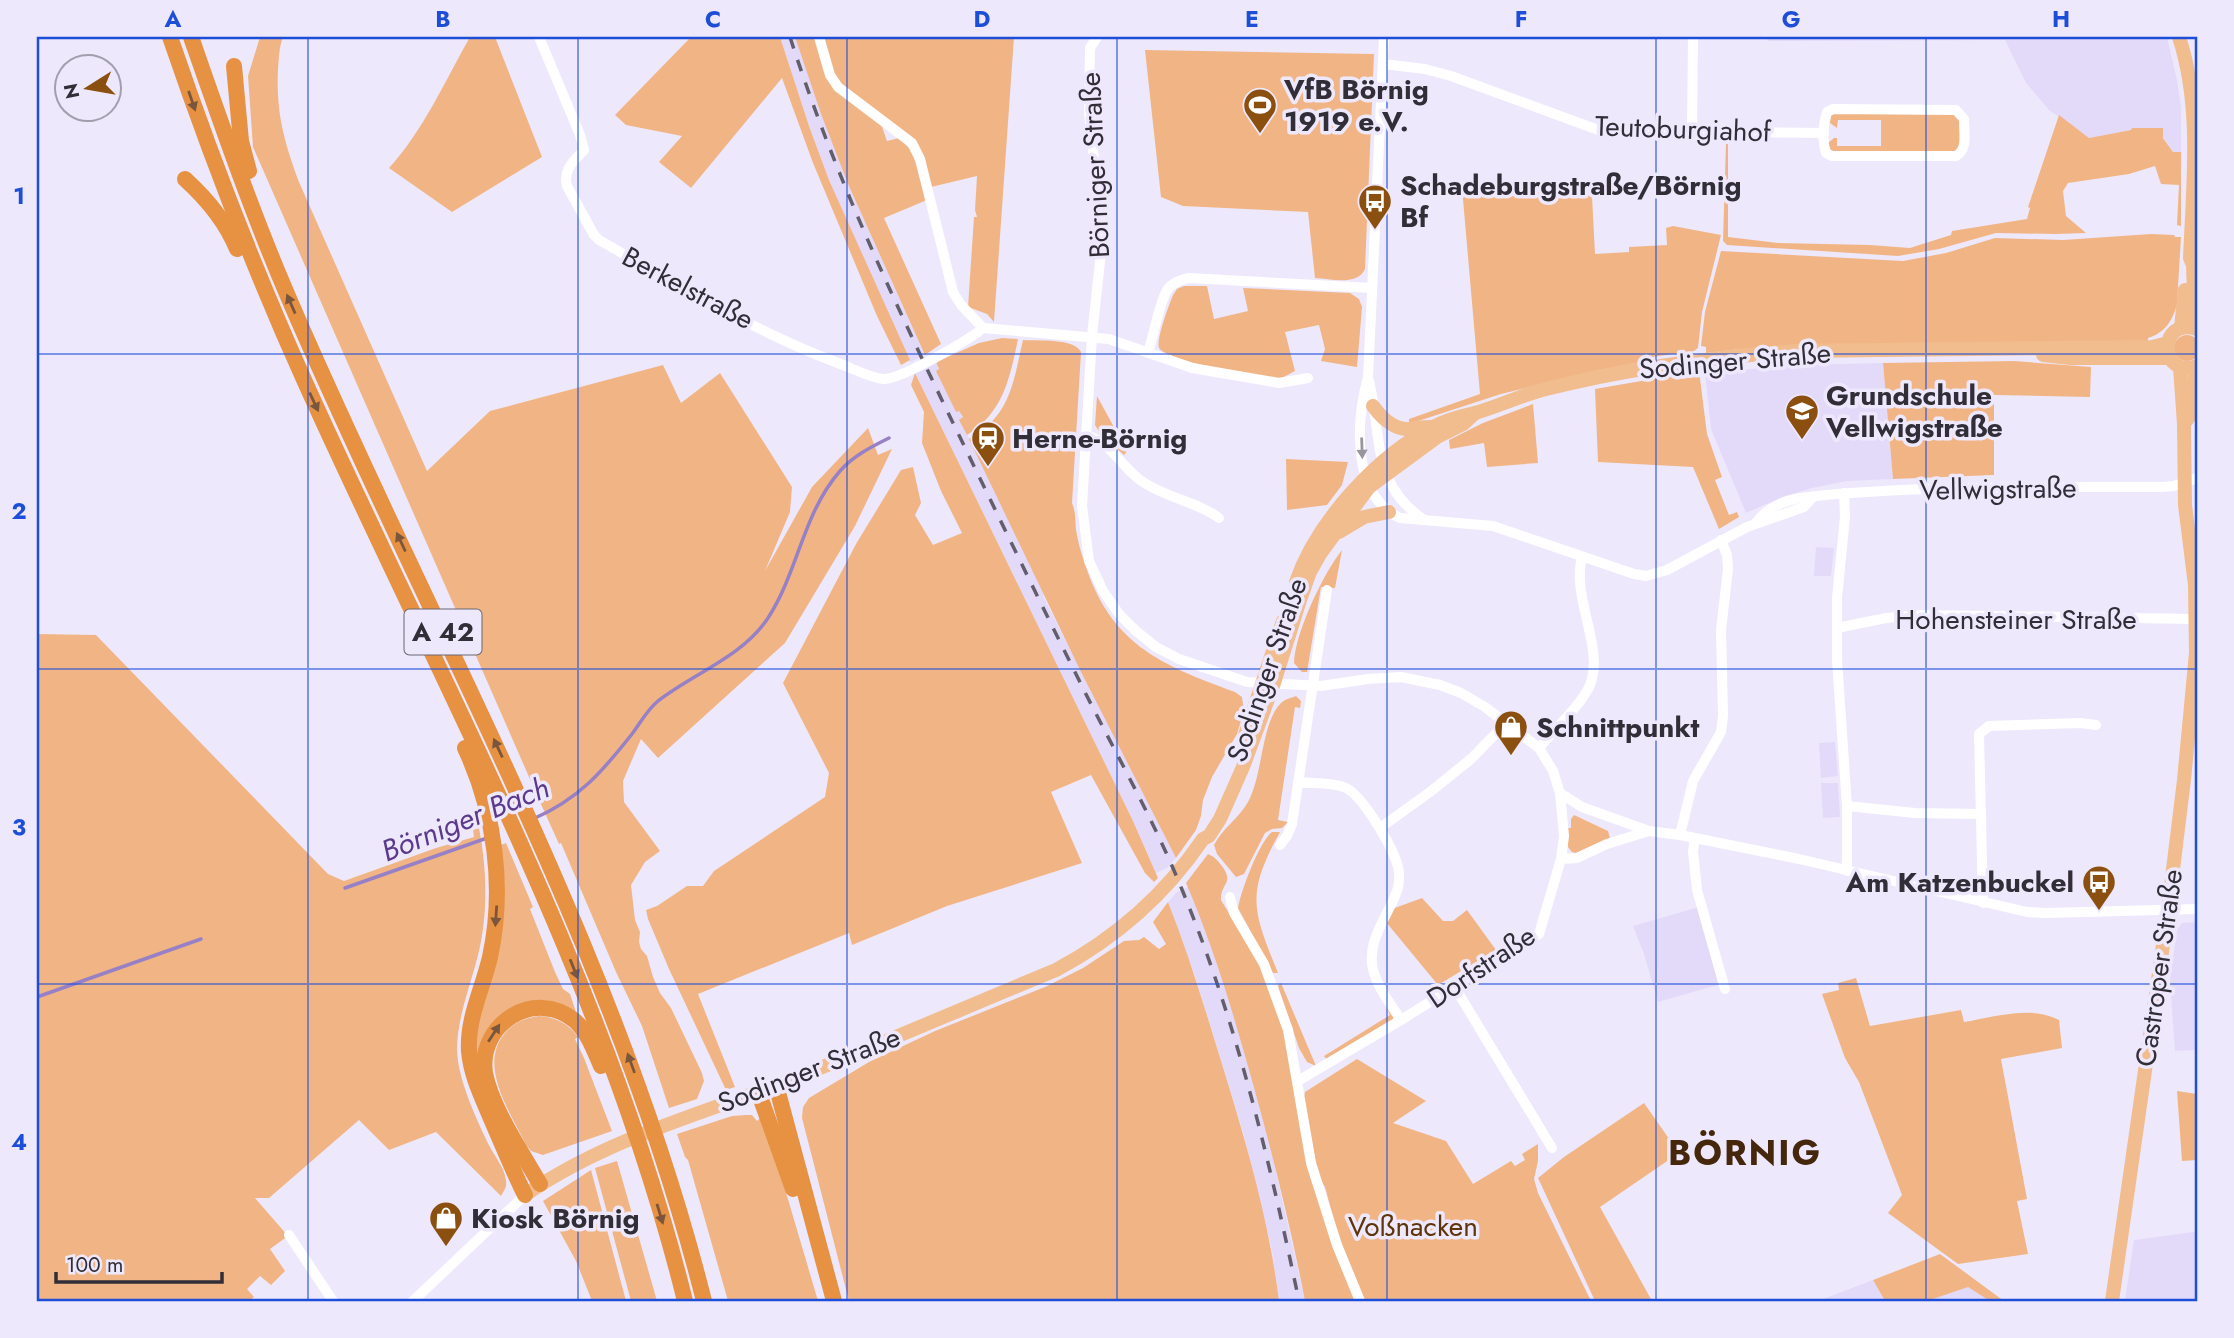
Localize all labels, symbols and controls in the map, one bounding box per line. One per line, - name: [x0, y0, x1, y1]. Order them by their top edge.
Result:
- text: A: [164, 2, 182, 36]
- text: B: [435, 2, 451, 36]
- text: C: [705, 2, 721, 36]
- text: D: [974, 2, 991, 36]
- text: E: [1245, 2, 1259, 36]
- text: F: [1515, 2, 1527, 36]
- text: G: [1782, 2, 1800, 36]
- text: H: [2052, 2, 2070, 36]
- north arrow: [52, 52, 122, 122]
- place label: VfB Börnig 1919 e.V.: [1283, 69, 1429, 142]
- street label: Börniger Straße: [1070, 71, 1120, 259]
- text: N: [57, 81, 86, 101]
- sports icon: VfB Börnig 1919 e.V.: [1241, 86, 1279, 135]
- one-way arrow: [187, 91, 198, 112]
- street label: Teutoburgiahof: [1594, 105, 1773, 153]
- place label: Schadeburgstraße/Börnig Bf: [1400, 165, 1742, 238]
- text: 1: [13, 179, 25, 213]
- bus stop icon: Schadeburgstraße/Börnig Bf: [1356, 182, 1394, 231]
- street label: Berkelstraße: [615, 236, 761, 340]
- one-way arrow: [285, 294, 297, 314]
- street label: Sodinger Straße: [1637, 332, 1833, 390]
- place label: Grundschule Vellwigstraße: [1825, 375, 2003, 448]
- one-way arrow: [308, 392, 320, 412]
- school or university icon: Grundschule Vellwigstraße: [1783, 392, 1821, 441]
- place label: Herne-Börnig: [1012, 418, 1187, 459]
- station icon: Herne-Börnig: [969, 419, 1007, 468]
- one-way arrow: [1356, 438, 1367, 460]
- street label: Vellwigstraße: [1919, 467, 2077, 511]
- text: 2: [11, 494, 27, 528]
- one-way arrow: [395, 532, 406, 552]
- street label: Sodinger Straße: [1216, 572, 1318, 768]
- street label: Hohensteiner Straße: [1895, 599, 2137, 640]
- road number: A 42: [404, 610, 481, 654]
- place label: Schnittpunkt: [1536, 707, 1700, 748]
- shop icon: Schnittpunkt: [1492, 708, 1530, 757]
- one-way arrow: [492, 738, 504, 758]
- water label: Börniger Bach: [375, 766, 555, 872]
- text: 3: [12, 810, 26, 844]
- place label: Am Katzenbuckel: [1845, 862, 2074, 903]
- bus stop icon: Am Katzenbuckel: [2080, 863, 2118, 912]
- street label: Castroper Straße: [2125, 867, 2193, 1069]
- one-way arrow: [490, 905, 501, 927]
- street label: Dorfstraße: [1418, 916, 1544, 1018]
- one-way arrow: [568, 959, 579, 980]
- street label: Sodinger Straße: [712, 1016, 906, 1124]
- one-way arrow: [488, 1024, 501, 1043]
- one-way arrow: [625, 1053, 636, 1074]
- text: 4: [11, 1125, 27, 1159]
- district label: BÖRNIG: [1668, 1128, 1822, 1178]
- place label: Kiosk Börnig: [471, 1198, 640, 1239]
- shop icon: Kiosk Börnig: [427, 1199, 465, 1248]
- one-way arrow: [656, 1203, 666, 1224]
- park label: Voßnacken: [1348, 1206, 1478, 1247]
- scale bar: [56, 1240, 222, 1284]
- text: 100 m: [66, 1250, 123, 1280]

